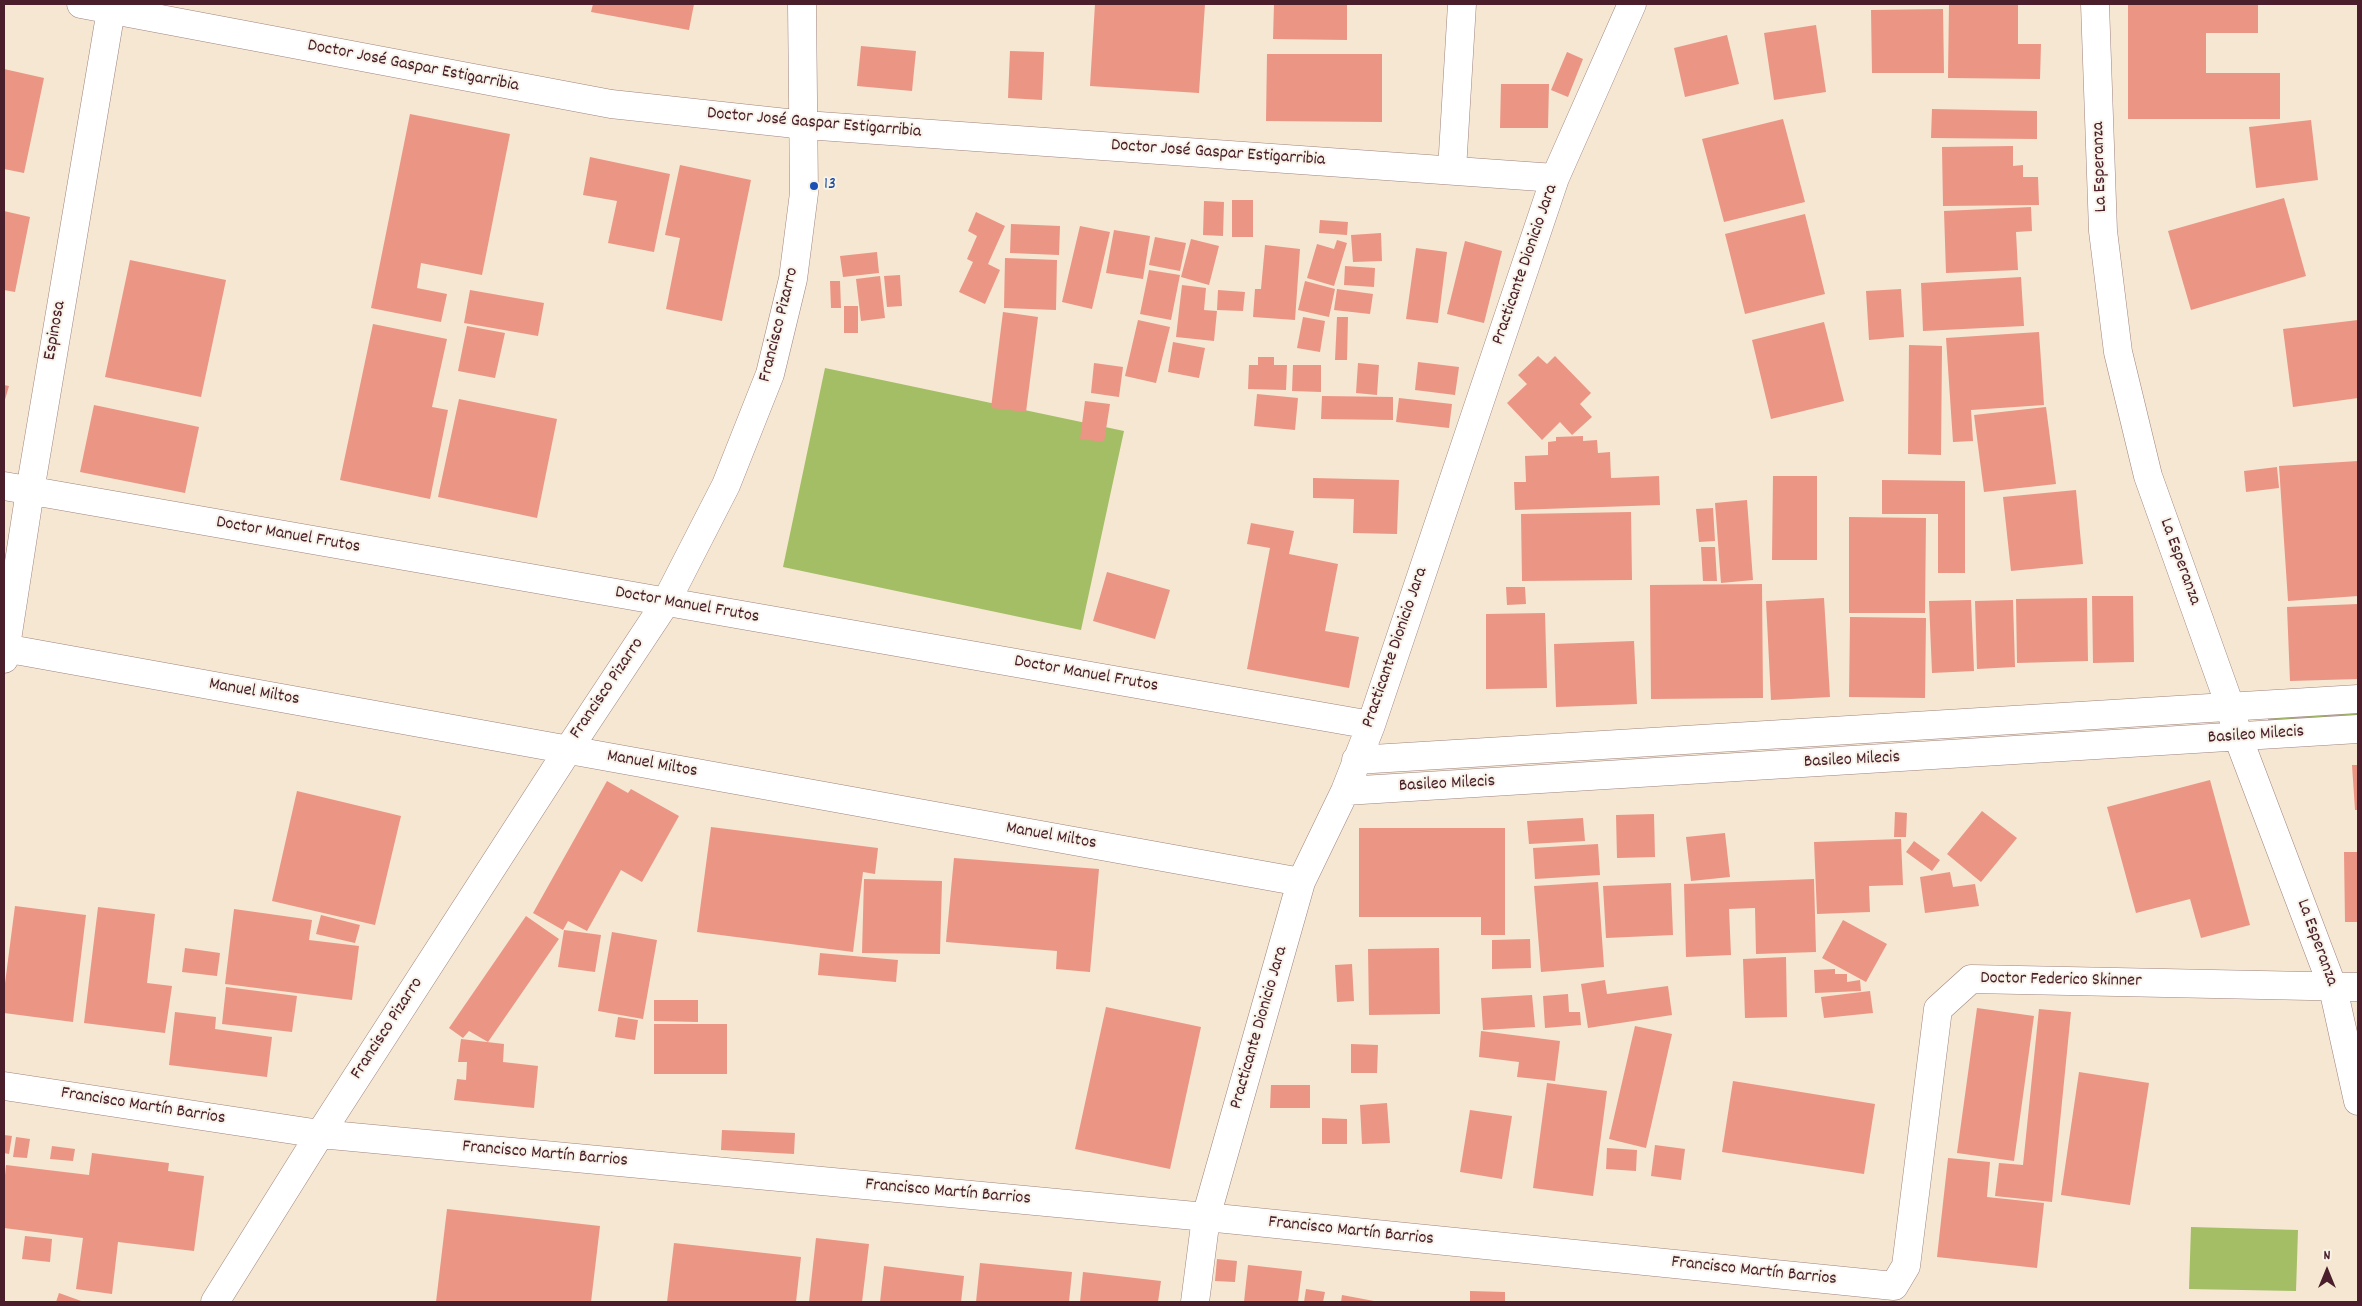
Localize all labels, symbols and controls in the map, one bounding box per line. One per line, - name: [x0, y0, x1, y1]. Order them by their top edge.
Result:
- street label: Doctor José Gaspar Estigarribia: [305, 36, 521, 98]
- street label: Doctor José Gaspar Estigarribia: [706, 104, 922, 144]
- street label: La Esperanza: [2089, 121, 2113, 213]
- street label: Doctor José Gaspar Estigarribia: [1110, 136, 1326, 172]
- place label: 13: [824, 175, 836, 197]
- marker: 13: [808, 180, 820, 192]
- street label: Practicante Dionicio Jara: [1488, 182, 1564, 348]
- street label: Francisco Pizarro: [755, 266, 805, 384]
- street label: Espinosa: [40, 300, 72, 362]
- street label: Doctor Manuel Frutos: [214, 513, 362, 559]
- street label: La Esperanza: [2153, 516, 2205, 608]
- street label: Practicante Dionicio Jara: [1358, 565, 1434, 731]
- street label: Doctor Manuel Frutos: [613, 583, 761, 629]
- street label: Francisco Pizarro: [566, 634, 650, 744]
- street label: Doctor Manuel Frutos: [1012, 652, 1160, 698]
- street label: Manuel Miltos: [207, 674, 301, 712]
- street label: Basileo Milecis: [2207, 722, 2305, 750]
- street label: Manuel Miltos: [605, 746, 699, 784]
- street label: Basileo Milecis: [1803, 748, 1901, 774]
- street label: Basileo Milecis: [1398, 772, 1496, 798]
- street label: Manuel Miltos: [1004, 818, 1098, 856]
- street label: La Esperanza: [2290, 897, 2342, 989]
- street label: Practicante Dionicio Jara: [1226, 944, 1294, 1112]
- street label: Doctor Federico Skinner: [1980, 969, 2142, 993]
- street label: Francisco Pizarro: [347, 974, 429, 1084]
- street label: Francisco Martín Barrios: [59, 1083, 227, 1131]
- street label: Francisco Martín Barrios: [461, 1137, 629, 1173]
- street label: Francisco Martín Barrios: [864, 1175, 1032, 1211]
- street label: Francisco Martín Barrios: [1267, 1213, 1435, 1251]
- north arrow: [2302, 1246, 2352, 1296]
- text: N: [2324, 1246, 2330, 1266]
- street label: Francisco Martín Barrios: [1670, 1253, 1838, 1291]

